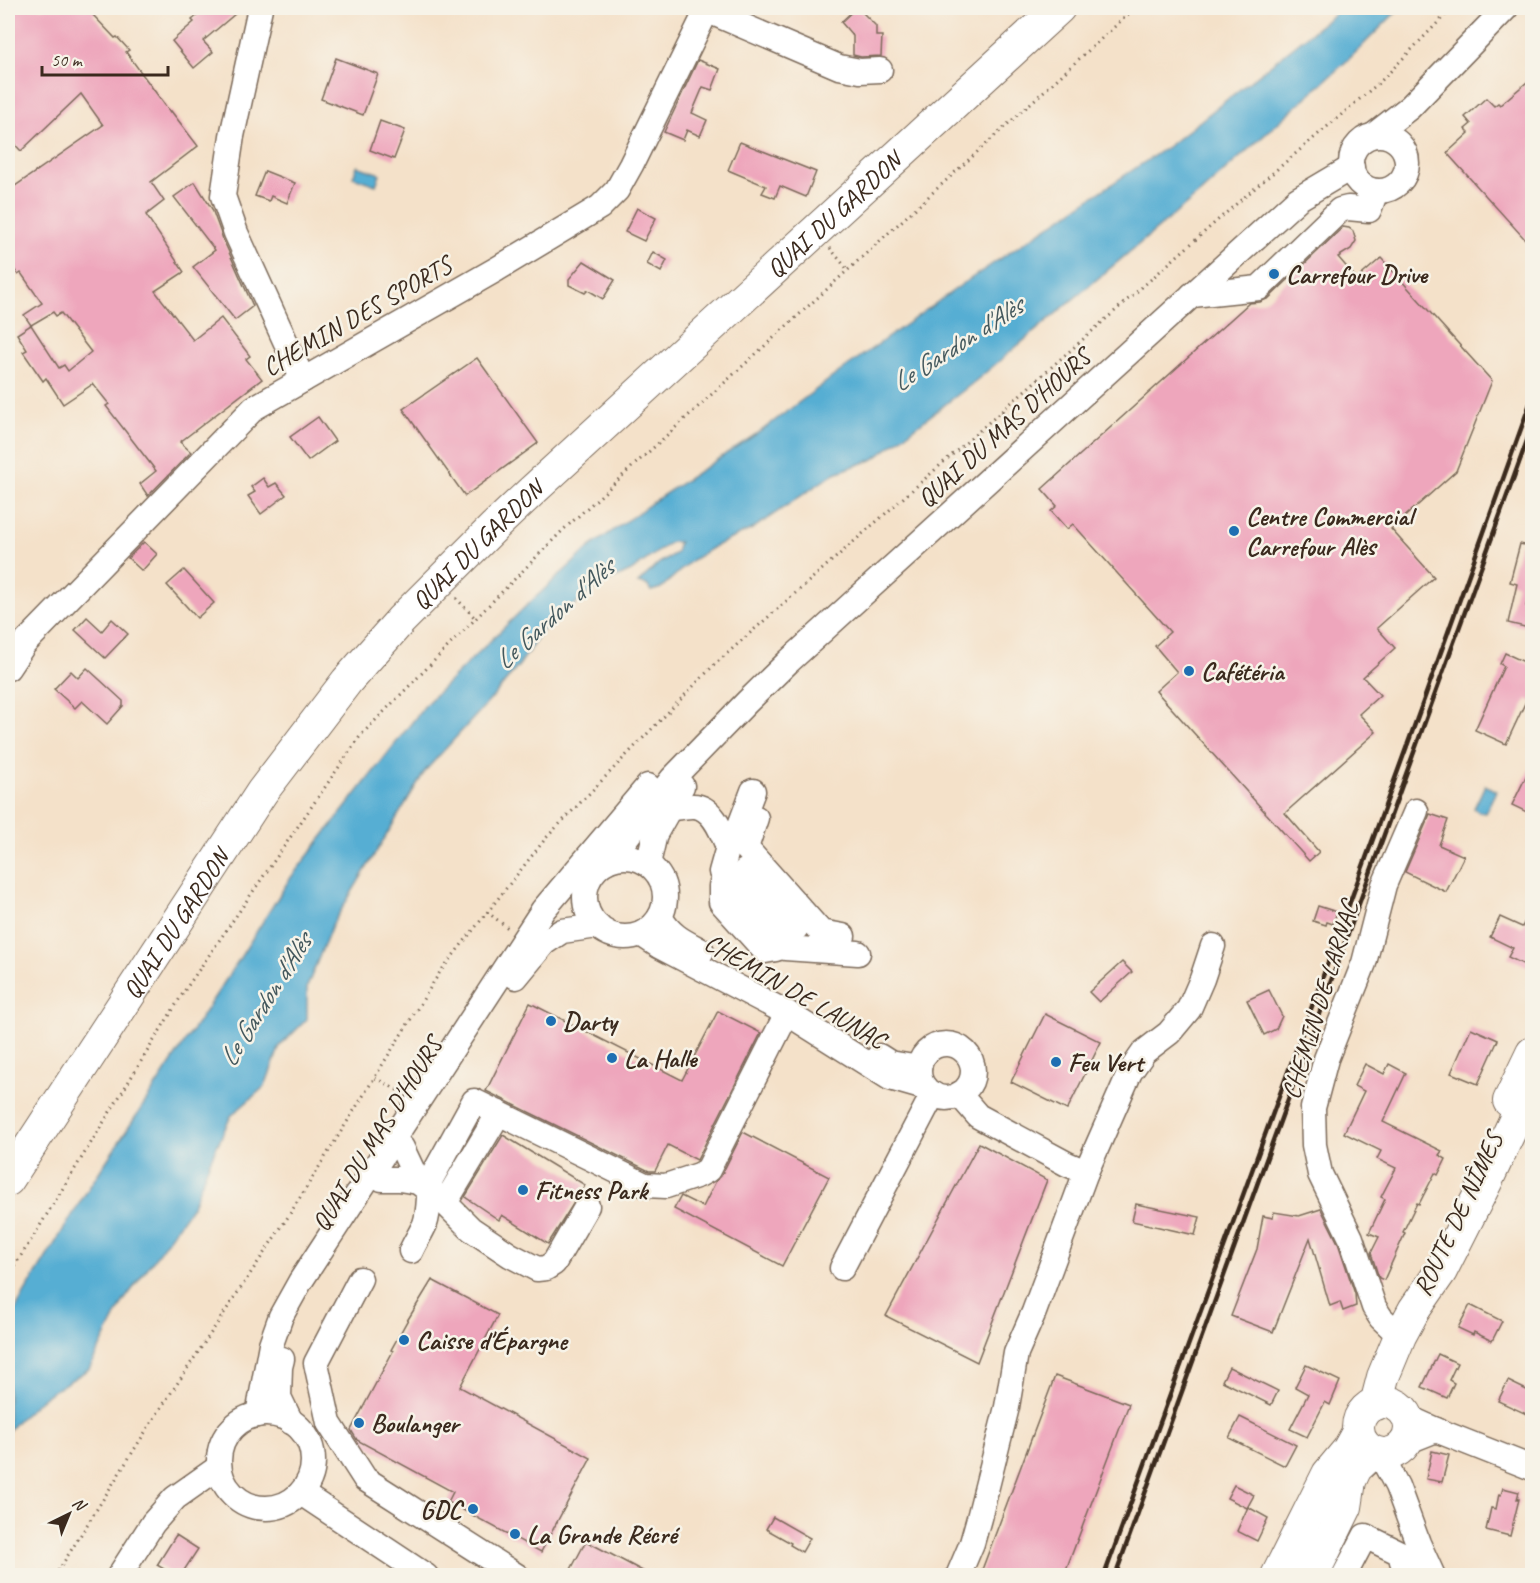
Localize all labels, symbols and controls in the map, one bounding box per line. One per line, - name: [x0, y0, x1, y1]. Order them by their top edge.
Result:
- scale bar: [42, 39, 168, 77]
- text: 50 m: [51, 49, 84, 71]
- street label: QUAI DU GARDON: [759, 141, 911, 285]
- street label: CHEMIN DES SPORTS: [256, 247, 460, 384]
- place label: Carrefour Drive: [1286, 258, 1429, 291]
- marker: Carrefour Drive: [1267, 267, 1281, 281]
- water label: Le Gardon d'Alès: [885, 286, 1033, 399]
- street label: QUAI DU MAS D'HOURS: [910, 338, 1101, 515]
- street label: QUAI DU GARDON: [404, 470, 553, 617]
- place label: Centre Commercial Carrefour Alès: [1246, 500, 1417, 563]
- marker: Centre Commercial Carrefour Alès: [1227, 524, 1241, 538]
- water label: Le Gardon d'Alès: [487, 548, 624, 677]
- place label: Cafétéria: [1201, 655, 1286, 688]
- marker: Cafétéria: [1182, 664, 1196, 678]
- street label: QUAI DU GARDON: [115, 839, 239, 1005]
- street label: CHEMIN DE LARNAC: [1274, 894, 1367, 1103]
- water label: Le Gardon d'Alès: [211, 924, 322, 1072]
- street label: CHEMIN DE LAUNAC: [698, 926, 895, 1058]
- place label: Darty: [563, 1005, 620, 1038]
- marker: Darty: [544, 1014, 558, 1028]
- street label: QUAI DU MAS D'HOURS: [304, 1027, 452, 1237]
- place label: La Halle: [624, 1042, 699, 1075]
- place label: Feu Vert: [1068, 1046, 1146, 1079]
- marker: La Halle: [605, 1051, 619, 1065]
- marker: Feu Vert: [1049, 1055, 1063, 1069]
- street label: ROUTE DE NÎMES: [1406, 1124, 1512, 1301]
- place label: Fitness Park: [535, 1174, 650, 1207]
- marker: Fitness Park: [516, 1183, 530, 1197]
- place label: Caisse d'Épargne: [416, 1324, 569, 1357]
- marker: Caisse d'Épargne: [397, 1333, 411, 1347]
- place label: Boulanger: [371, 1407, 461, 1440]
- marker: Boulanger: [352, 1416, 366, 1430]
- north arrow: [39, 1484, 99, 1544]
- text: N: [68, 1493, 91, 1517]
- place label: GDC: [420, 1493, 464, 1526]
- marker: GDC: [466, 1502, 480, 1516]
- place label: La Grande Récré: [527, 1518, 681, 1551]
- marker: La Grande Récré: [508, 1527, 522, 1541]

